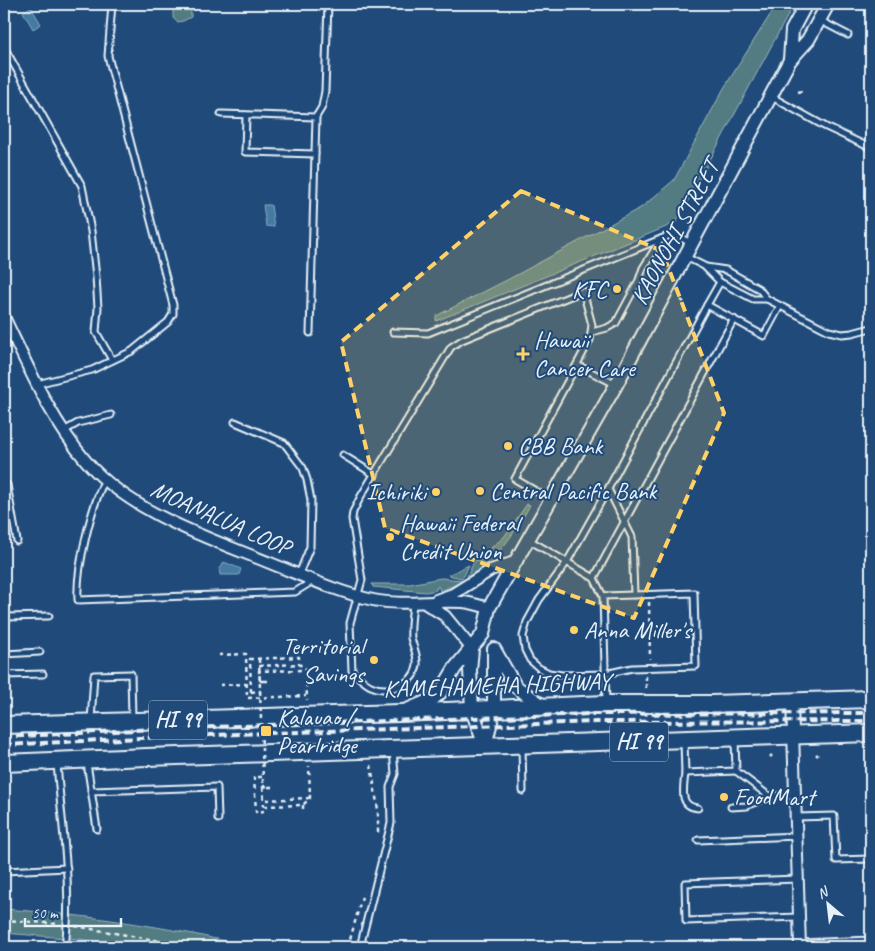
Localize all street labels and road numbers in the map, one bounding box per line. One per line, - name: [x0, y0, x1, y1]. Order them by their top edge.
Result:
- street label: KAONOHI STREET: [624, 150, 728, 310]
- street label: MOANALUA LOOP: [147, 474, 298, 563]
- street label: KAMEHAMEHA HIGHWAY: [383, 666, 616, 704]
- road number: HI 99: [149, 700, 207, 740]
- road number: HI 99: [610, 722, 668, 762]

